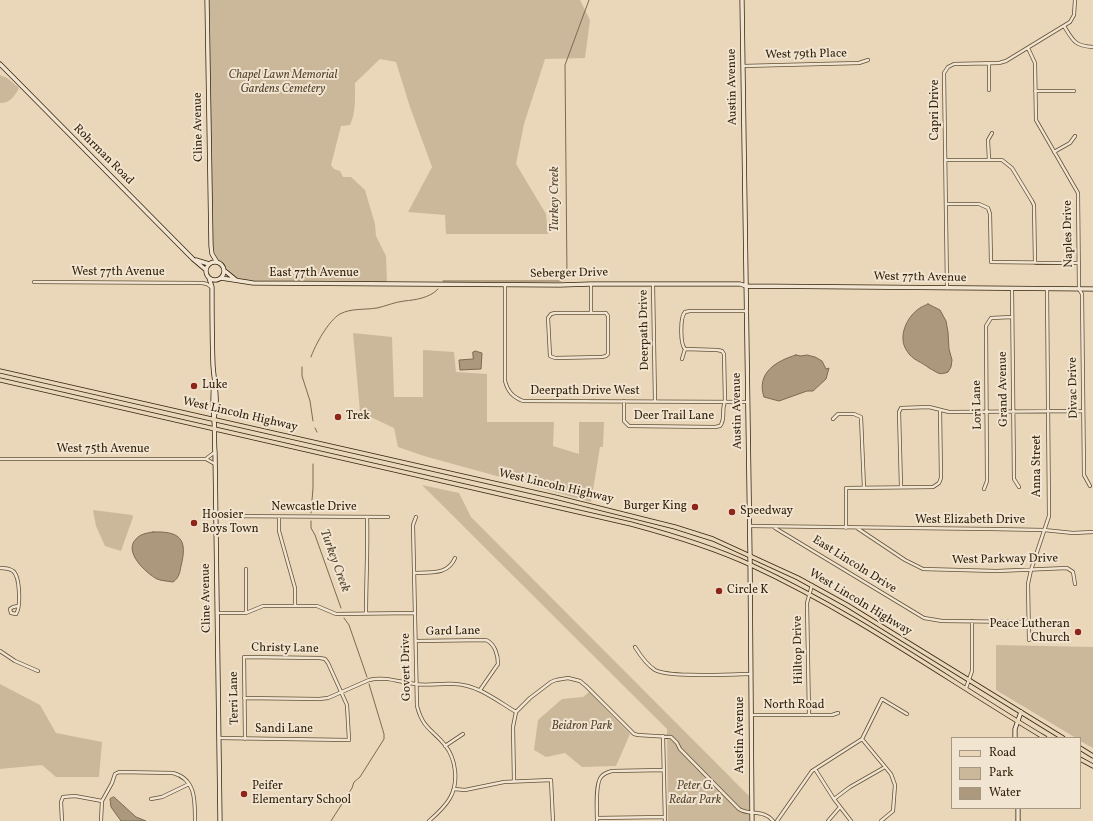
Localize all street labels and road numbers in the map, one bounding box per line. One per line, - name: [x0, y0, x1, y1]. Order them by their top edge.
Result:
- street label: West 79th Place: [765, 47, 847, 63]
- street label: Austin Avenue: [725, 49, 741, 125]
- street label: Capri Drive: [929, 79, 943, 141]
- street label: Cline Avenue: [191, 92, 207, 162]
- street label: Rohrman Road: [70, 122, 136, 188]
- street label: Naples Drive: [1061, 200, 1077, 268]
- street label: West 77th Avenue: [71, 266, 165, 280]
- street label: Seberger Drive: [530, 266, 608, 282]
- street label: East 77th Avenue: [269, 267, 359, 281]
- street label: West 77th Avenue: [873, 270, 967, 286]
- street label: Deerpath Drive: [637, 289, 653, 371]
- street label: Grand Avenue: [996, 351, 1012, 427]
- street label: Divac Drive: [1066, 357, 1082, 419]
- street label: Austin Avenue: [730, 373, 746, 449]
- street label: Lori Lane: [970, 380, 986, 430]
- street label: Deerpath Drive West: [530, 385, 640, 399]
- street label: West Lincoln Highway: [181, 395, 299, 435]
- street label: Deer Trail Lane: [634, 410, 714, 424]
- street label: Anna Street: [1031, 435, 1045, 497]
- street label: West 75th Avenue: [56, 443, 150, 457]
- street label: West Lincoln Highway: [497, 467, 615, 507]
- street label: Newcastle Drive: [271, 501, 357, 515]
- street label: West Elizabeth Drive: [915, 514, 1025, 528]
- street label: East Lincoln Drive: [809, 533, 899, 597]
- street label: West Parkway Drive: [952, 552, 1058, 568]
- street label: Cline Avenue: [199, 563, 215, 633]
- street label: West Lincoln Highway: [806, 567, 914, 639]
- street label: Hilltop Drive: [791, 615, 807, 685]
- street label: Gard Lane: [426, 624, 480, 640]
- street label: Govert Drive: [399, 633, 415, 701]
- street label: Christy Lane: [251, 641, 319, 657]
- street label: Terri Lane: [227, 671, 243, 725]
- street label: Austin Avenue: [734, 697, 748, 773]
- street label: North Road: [763, 699, 825, 713]
- street label: Sandi Lane: [255, 723, 313, 737]

